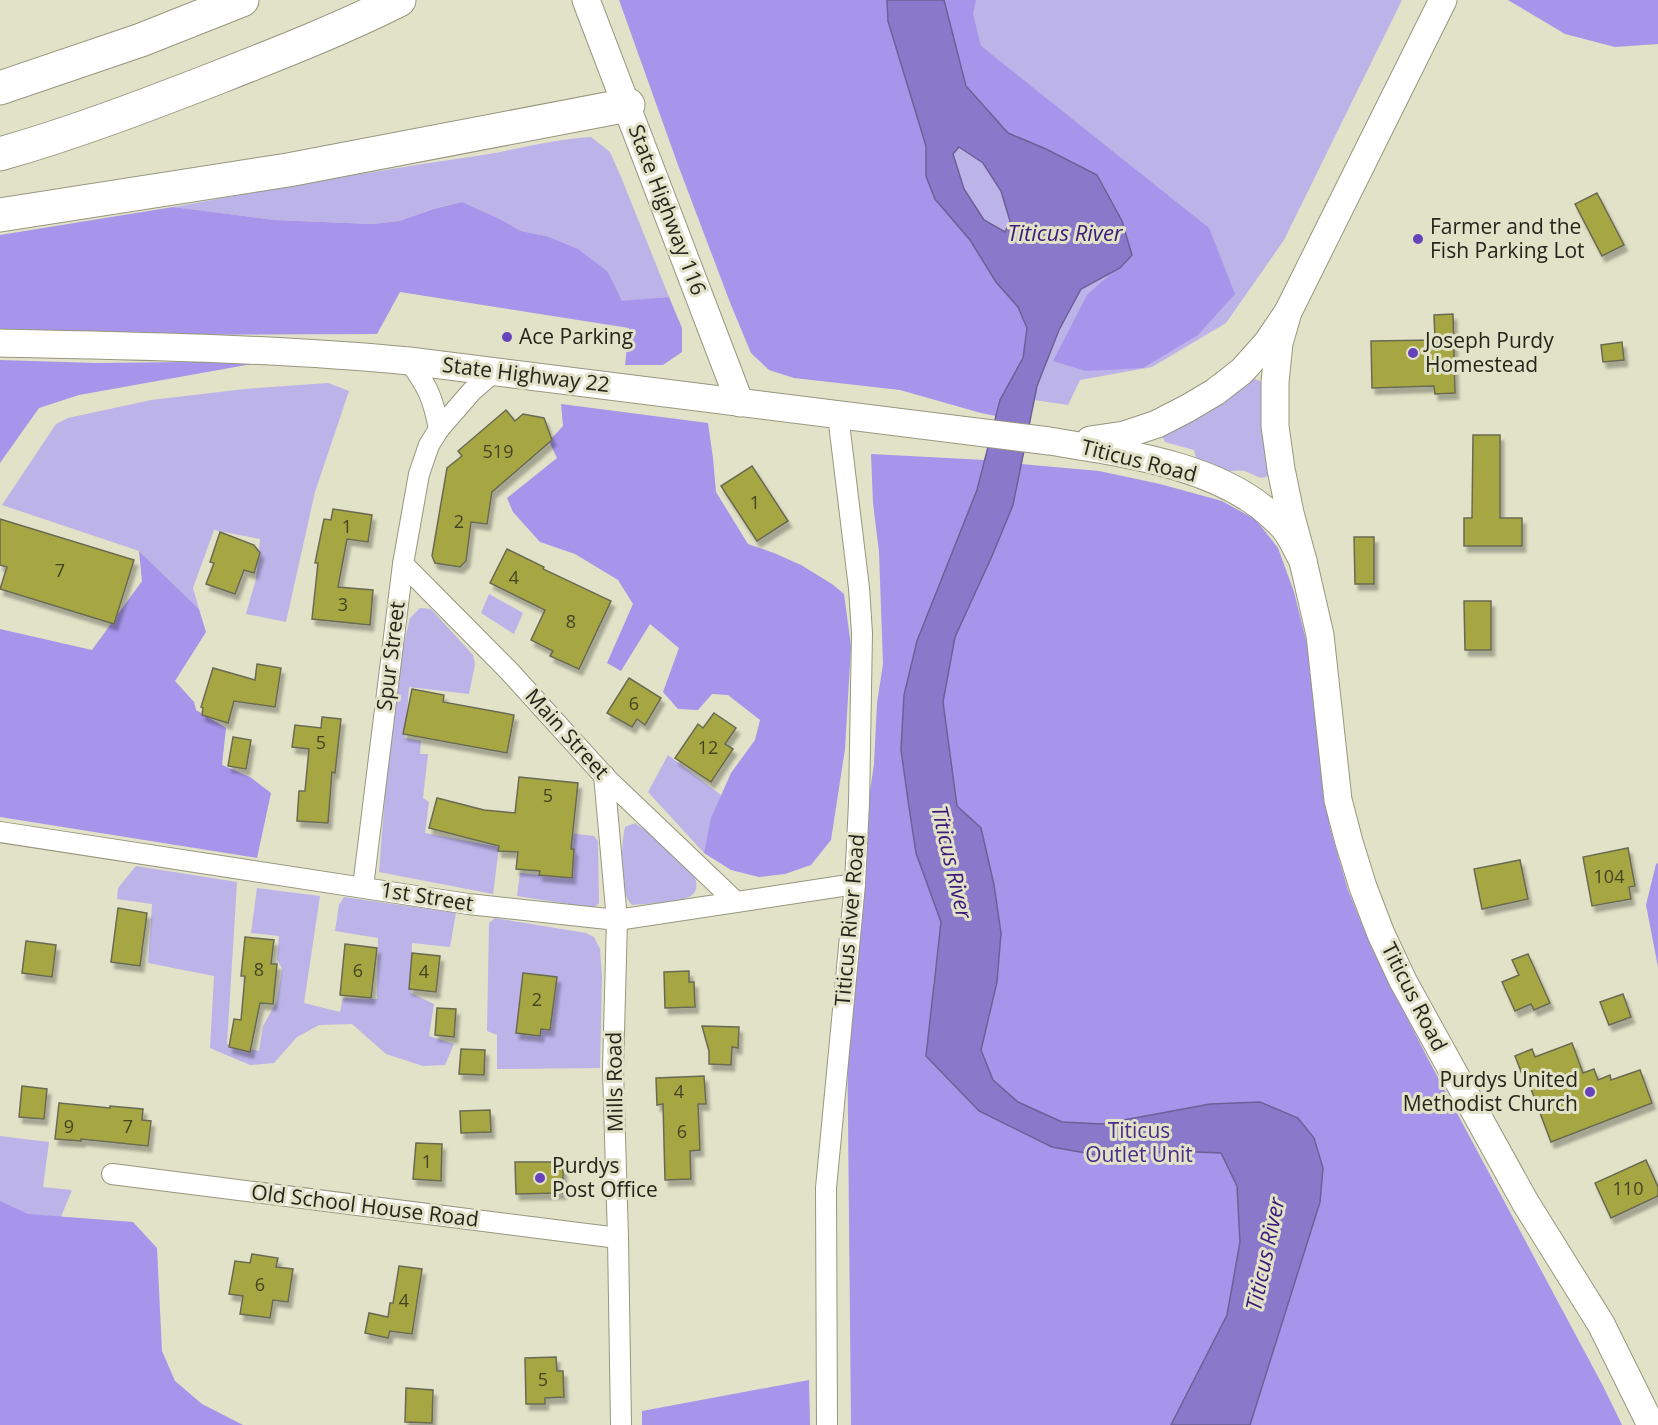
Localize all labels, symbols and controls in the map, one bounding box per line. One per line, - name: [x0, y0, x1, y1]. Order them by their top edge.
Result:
- street label: State Highway 116: [623, 120, 713, 299]
- place label: Farmer and the Fish Parking Lot: [1430, 212, 1585, 264]
- water label: Titicus River: [1007, 217, 1124, 247]
- marker: Farmer and the Fish Parking Lot: [1411, 232, 1425, 246]
- place label: Ace Parking: [519, 322, 633, 350]
- place label: Joseph Purdy Homestead: [1423, 326, 1554, 378]
- marker: Ace Parking: [500, 330, 514, 344]
- marker: Joseph Purdy Homestead: [1406, 346, 1420, 360]
- street label: State Highway 22: [441, 350, 611, 398]
- street label: Titicus Road: [1079, 432, 1200, 488]
- house number: 519: [483, 439, 513, 463]
- house number: 1: [750, 490, 760, 514]
- house number: 2: [454, 509, 464, 533]
- house number: 1: [342, 514, 352, 538]
- house number: 7: [55, 558, 65, 582]
- house number: 4: [509, 565, 519, 589]
- house number: 3: [338, 592, 348, 616]
- street label: Spur Street: [369, 600, 411, 712]
- house number: 8: [566, 609, 576, 633]
- street label: Main Street: [520, 682, 616, 785]
- house number: 6: [629, 691, 639, 715]
- house number: 5: [316, 730, 326, 754]
- house number: 12: [698, 735, 718, 759]
- house number: 5: [543, 783, 553, 807]
- water label: Titicus River: [925, 802, 981, 922]
- street label: Titicus River Road: [828, 833, 870, 1007]
- house number: 104: [1594, 864, 1624, 888]
- street label: 1st Street: [379, 875, 476, 917]
- street label: Titicus Road: [1376, 938, 1454, 1056]
- house number: 8: [254, 957, 264, 981]
- house number: 6: [353, 958, 363, 982]
- house number: 4: [419, 959, 429, 983]
- house number: 2: [532, 987, 542, 1011]
- street label: Mills Road: [599, 1032, 629, 1132]
- place label: Purdys United Methodist Church: [1403, 1065, 1578, 1117]
- house number: 4: [674, 1079, 684, 1103]
- marker: Purdys United Methodist Church: [1583, 1085, 1597, 1099]
- house number: 9: [64, 1114, 74, 1138]
- house number: 7: [123, 1114, 133, 1138]
- park label: Titicus Outlet Unit: [1085, 1116, 1193, 1168]
- house number: 6: [677, 1119, 687, 1143]
- house number: 1: [422, 1149, 432, 1173]
- place label: Purdys Post Office: [552, 1151, 658, 1203]
- marker: Purdys Post Office: [533, 1171, 547, 1185]
- house number: 110: [1613, 1176, 1643, 1200]
- street label: Old School House Road: [250, 1177, 480, 1233]
- water label: Titicus River: [1237, 1193, 1291, 1313]
- house number: 6: [255, 1272, 265, 1296]
- house number: 4: [399, 1288, 409, 1312]
- house number: 5: [538, 1367, 548, 1391]

